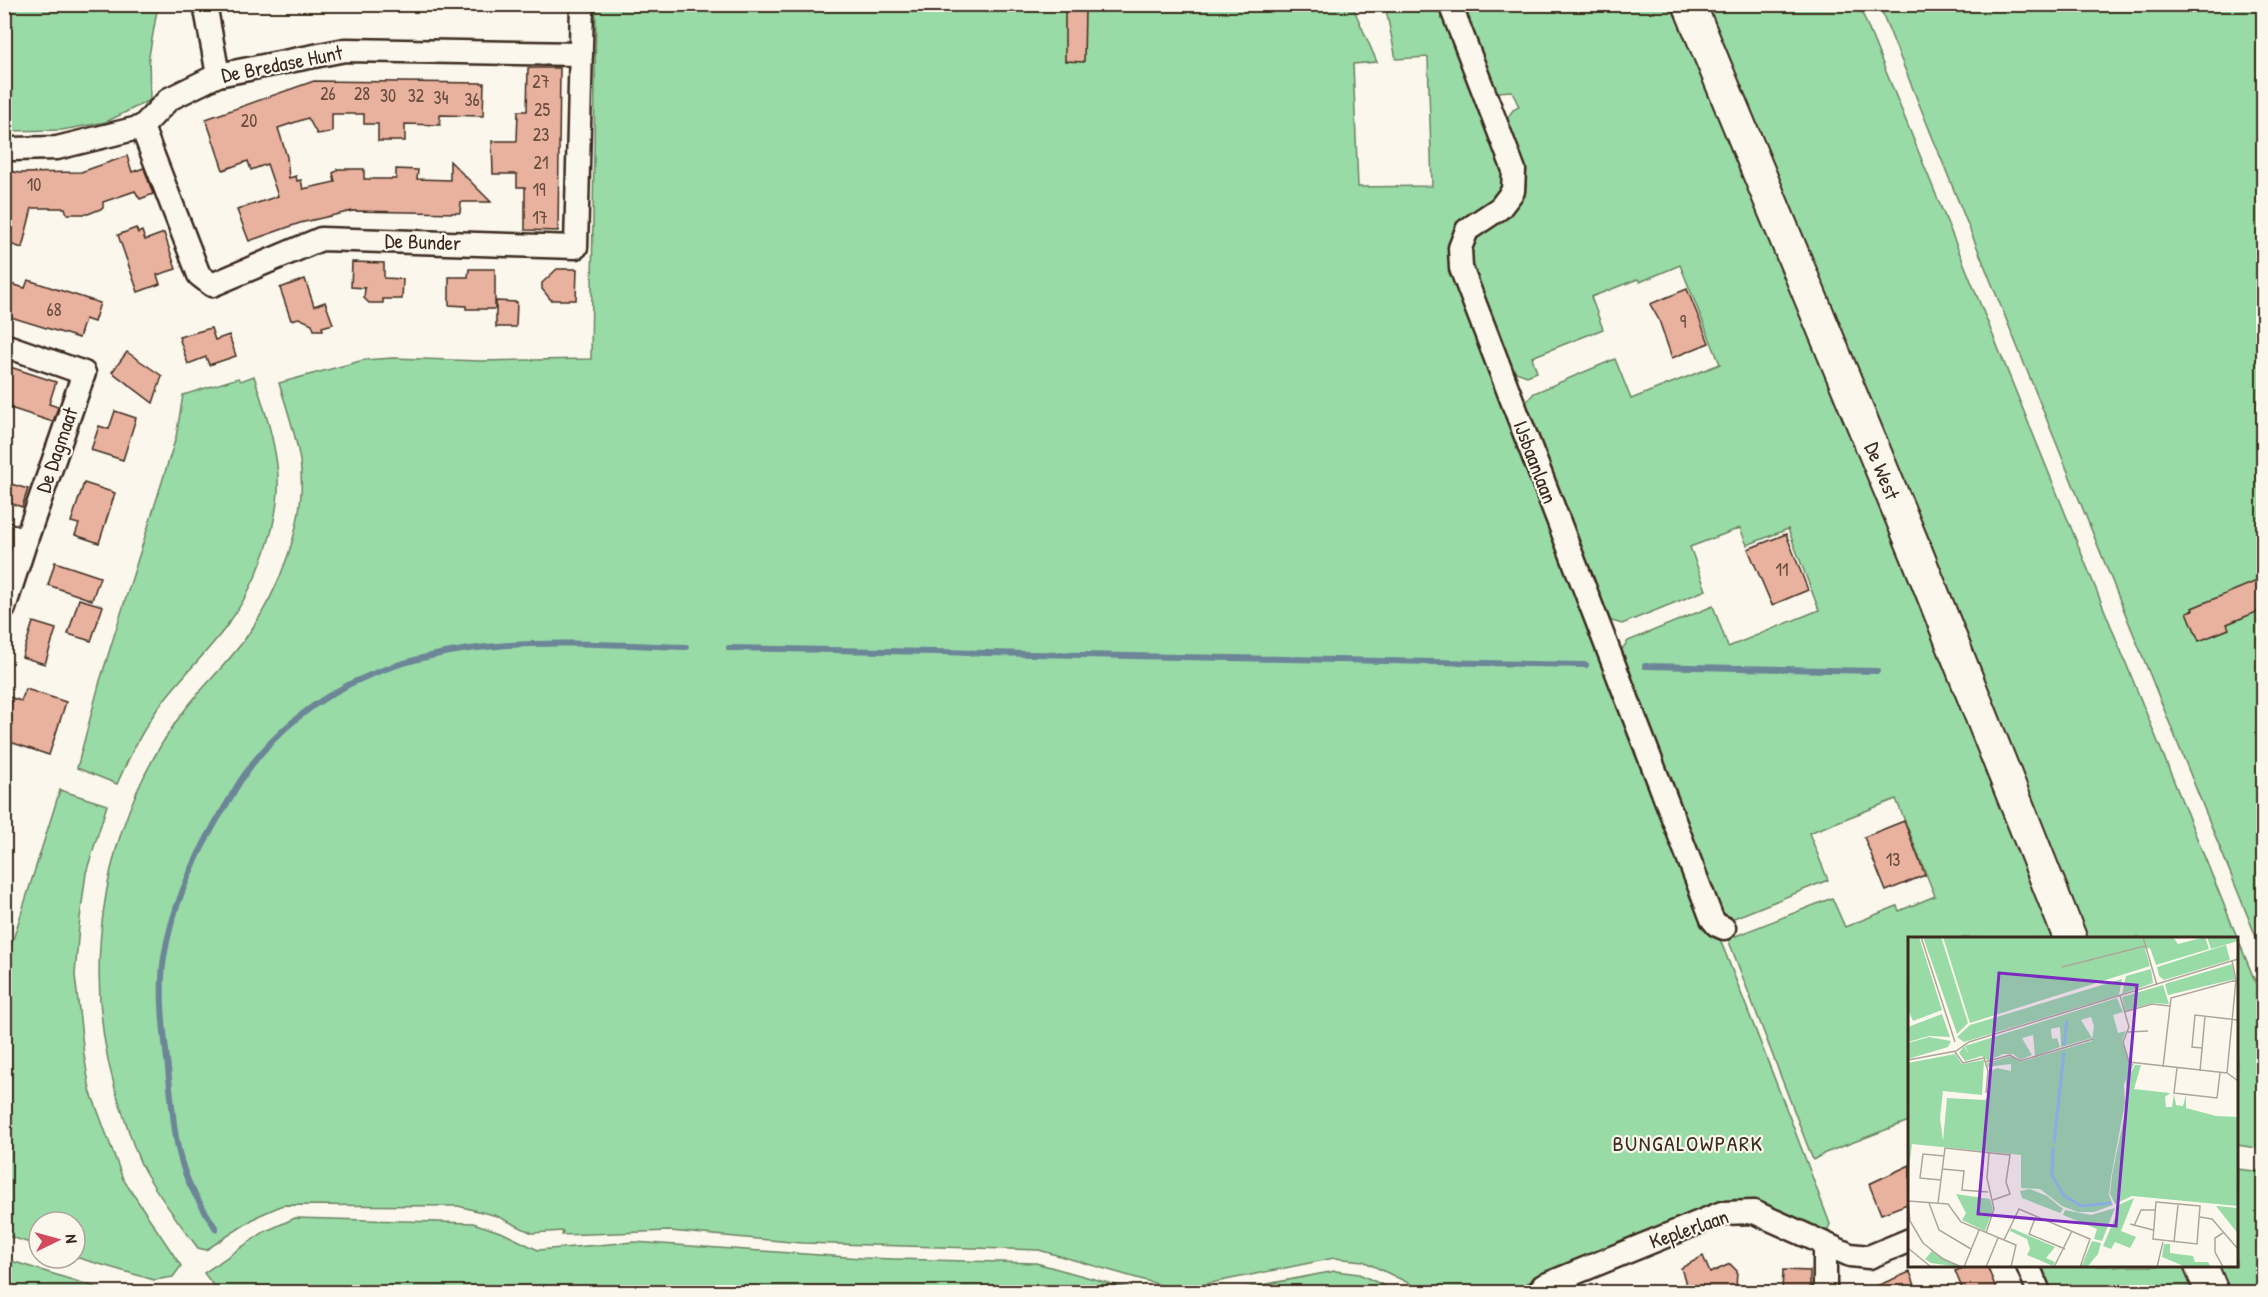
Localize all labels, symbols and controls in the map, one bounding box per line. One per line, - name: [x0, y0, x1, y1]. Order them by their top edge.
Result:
- street label: De Bredase Hunt: [219, 37, 346, 89]
- house number: 27: [532, 69, 550, 94]
- house number: 26: [320, 81, 336, 106]
- house number: 28: [354, 81, 370, 106]
- house number: 30: [380, 83, 396, 108]
- house number: 32: [408, 83, 425, 108]
- house number: 34: [434, 85, 449, 110]
- house number: 36: [464, 87, 480, 112]
- house number: 25: [534, 97, 550, 122]
- house number: 20: [241, 108, 257, 133]
- house number: 23: [533, 122, 549, 147]
- house number: 21: [534, 150, 548, 175]
- house number: 10: [27, 172, 41, 197]
- house number: 19: [532, 177, 546, 202]
- house number: 17: [532, 205, 548, 230]
- street label: De Bunder: [384, 226, 462, 257]
- house number: 68: [47, 297, 62, 322]
- house number: 9: [1680, 309, 1687, 334]
- street label: De Dagmaat: [28, 402, 85, 496]
- street label: IJsbaanlaan: [1506, 416, 1565, 508]
- street label: De West: [1858, 438, 1907, 505]
- house number: 11: [1775, 557, 1789, 582]
- house number: 13: [1886, 847, 1900, 872]
- inset map: [1908, 937, 2238, 1267]
- district label: BUNGALOWPARK: [1612, 1128, 1764, 1158]
- street label: Keplerlaan: [1645, 1201, 1732, 1256]
- north arrow: [27, 1210, 87, 1270]
- text: N: [61, 1233, 83, 1244]

